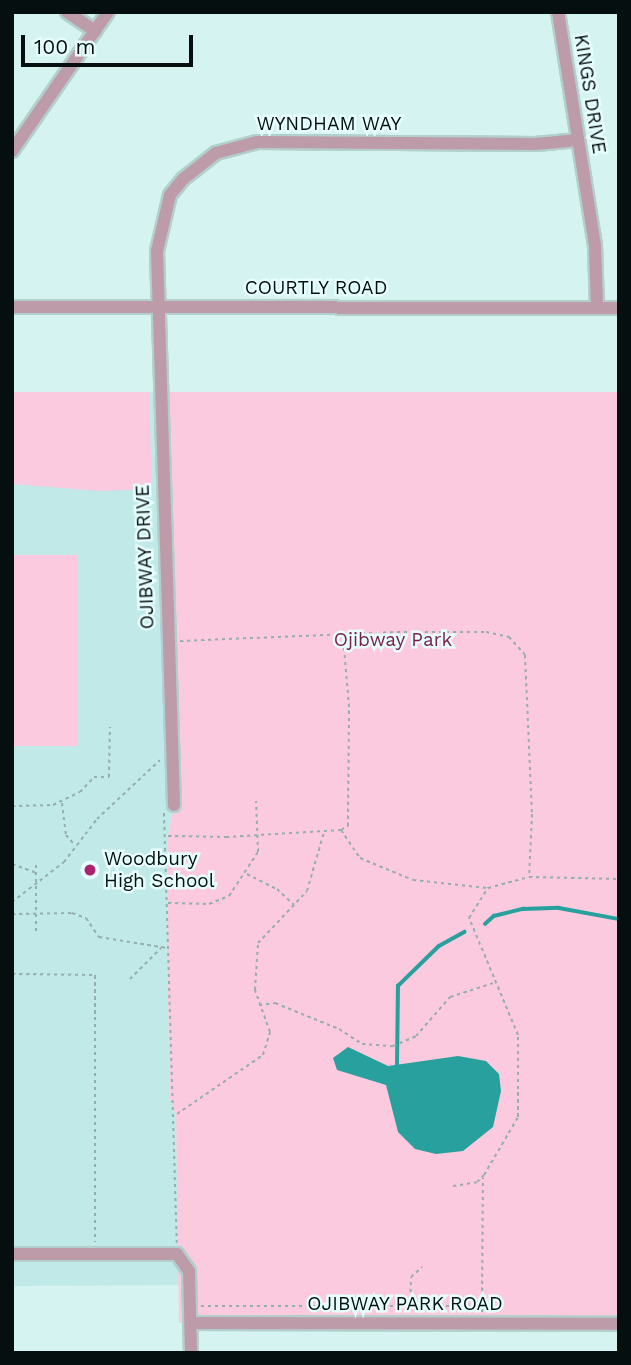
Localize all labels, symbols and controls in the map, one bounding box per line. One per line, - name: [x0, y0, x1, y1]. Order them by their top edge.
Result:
- scale bar: [24, 21, 196, 65]
- street label: KINGS DRIVE: [569, 33, 611, 155]
- text: 100 m: [34, 34, 96, 59]
- street label: WYNDHAM WAY: [256, 113, 402, 135]
- street label: COURTLY ROAD: [244, 277, 388, 299]
- street label: OJIBWAY DRIVE: [131, 484, 159, 630]
- park label: Ojibway Park: [334, 629, 452, 651]
- place label: Woodbury High School: [104, 848, 215, 892]
- marker: Woodbury High School: [82, 862, 98, 878]
- street label: OJIBWAY PARK ROAD: [307, 1293, 503, 1315]

